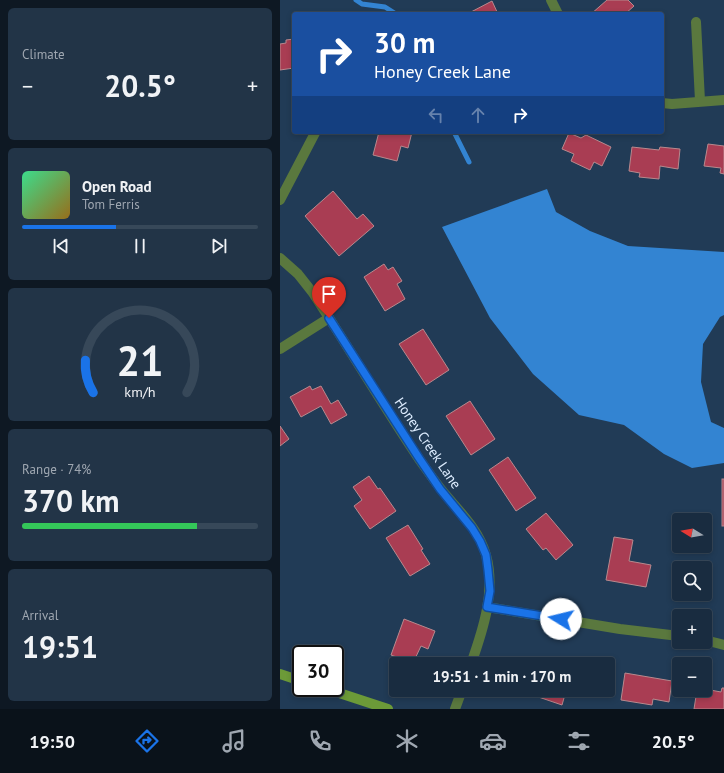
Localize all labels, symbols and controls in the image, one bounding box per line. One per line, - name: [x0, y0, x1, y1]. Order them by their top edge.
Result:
- text: 30 m: [374, 24, 435, 61]
- icon: right: [308, 28, 360, 80]
- text: Climate: [22, 46, 65, 63]
- text: Honey Creek Lane: [374, 60, 511, 83]
- text: 20.5°: [104, 66, 176, 105]
- text: −: [22, 72, 33, 100]
- text: +: [247, 72, 258, 100]
- icon: left: [425, 104, 447, 126]
- icon: ahead: [467, 104, 489, 126]
- icon: right: [509, 104, 531, 126]
- text: Open Road: [82, 177, 152, 196]
- text: Tom Ferris: [82, 196, 140, 213]
- icon: previous: [50, 235, 72, 257]
- icon: pause: [129, 235, 151, 257]
- icon: next: [208, 235, 230, 257]
- pin: [312, 277, 346, 318]
- icon: arrive: [318, 283, 340, 305]
- text: 21: [116, 333, 164, 386]
- text: km/h: [124, 381, 156, 400]
- street label: Honey Creek Lane: [391, 394, 465, 492]
- text: Range · 74%: [22, 461, 91, 478]
- text: 370 km: [22, 481, 120, 520]
- north arrow: [672, 513, 712, 553]
- map controls: [672, 513, 712, 697]
- button: search: [672, 561, 712, 601]
- position arrow: [540, 598, 582, 640]
- text: Arrival: [22, 607, 58, 624]
- button: +: [672, 609, 712, 649]
- text: 19:51: [22, 627, 98, 666]
- speed limit sign: 30: [292, 645, 344, 697]
- button: −: [672, 657, 712, 697]
- text: 19:51 · 1 min · 170 m: [433, 667, 571, 686]
- icon: directions: [133, 727, 161, 755]
- icon: music: [220, 727, 248, 755]
- icon: phone: [306, 727, 334, 755]
- icon: climate: [393, 727, 421, 755]
- icon: car: [479, 727, 507, 755]
- icon: filters: [565, 727, 593, 755]
- text: 19:50: [29, 730, 75, 753]
- text: 20.5°: [652, 730, 695, 753]

